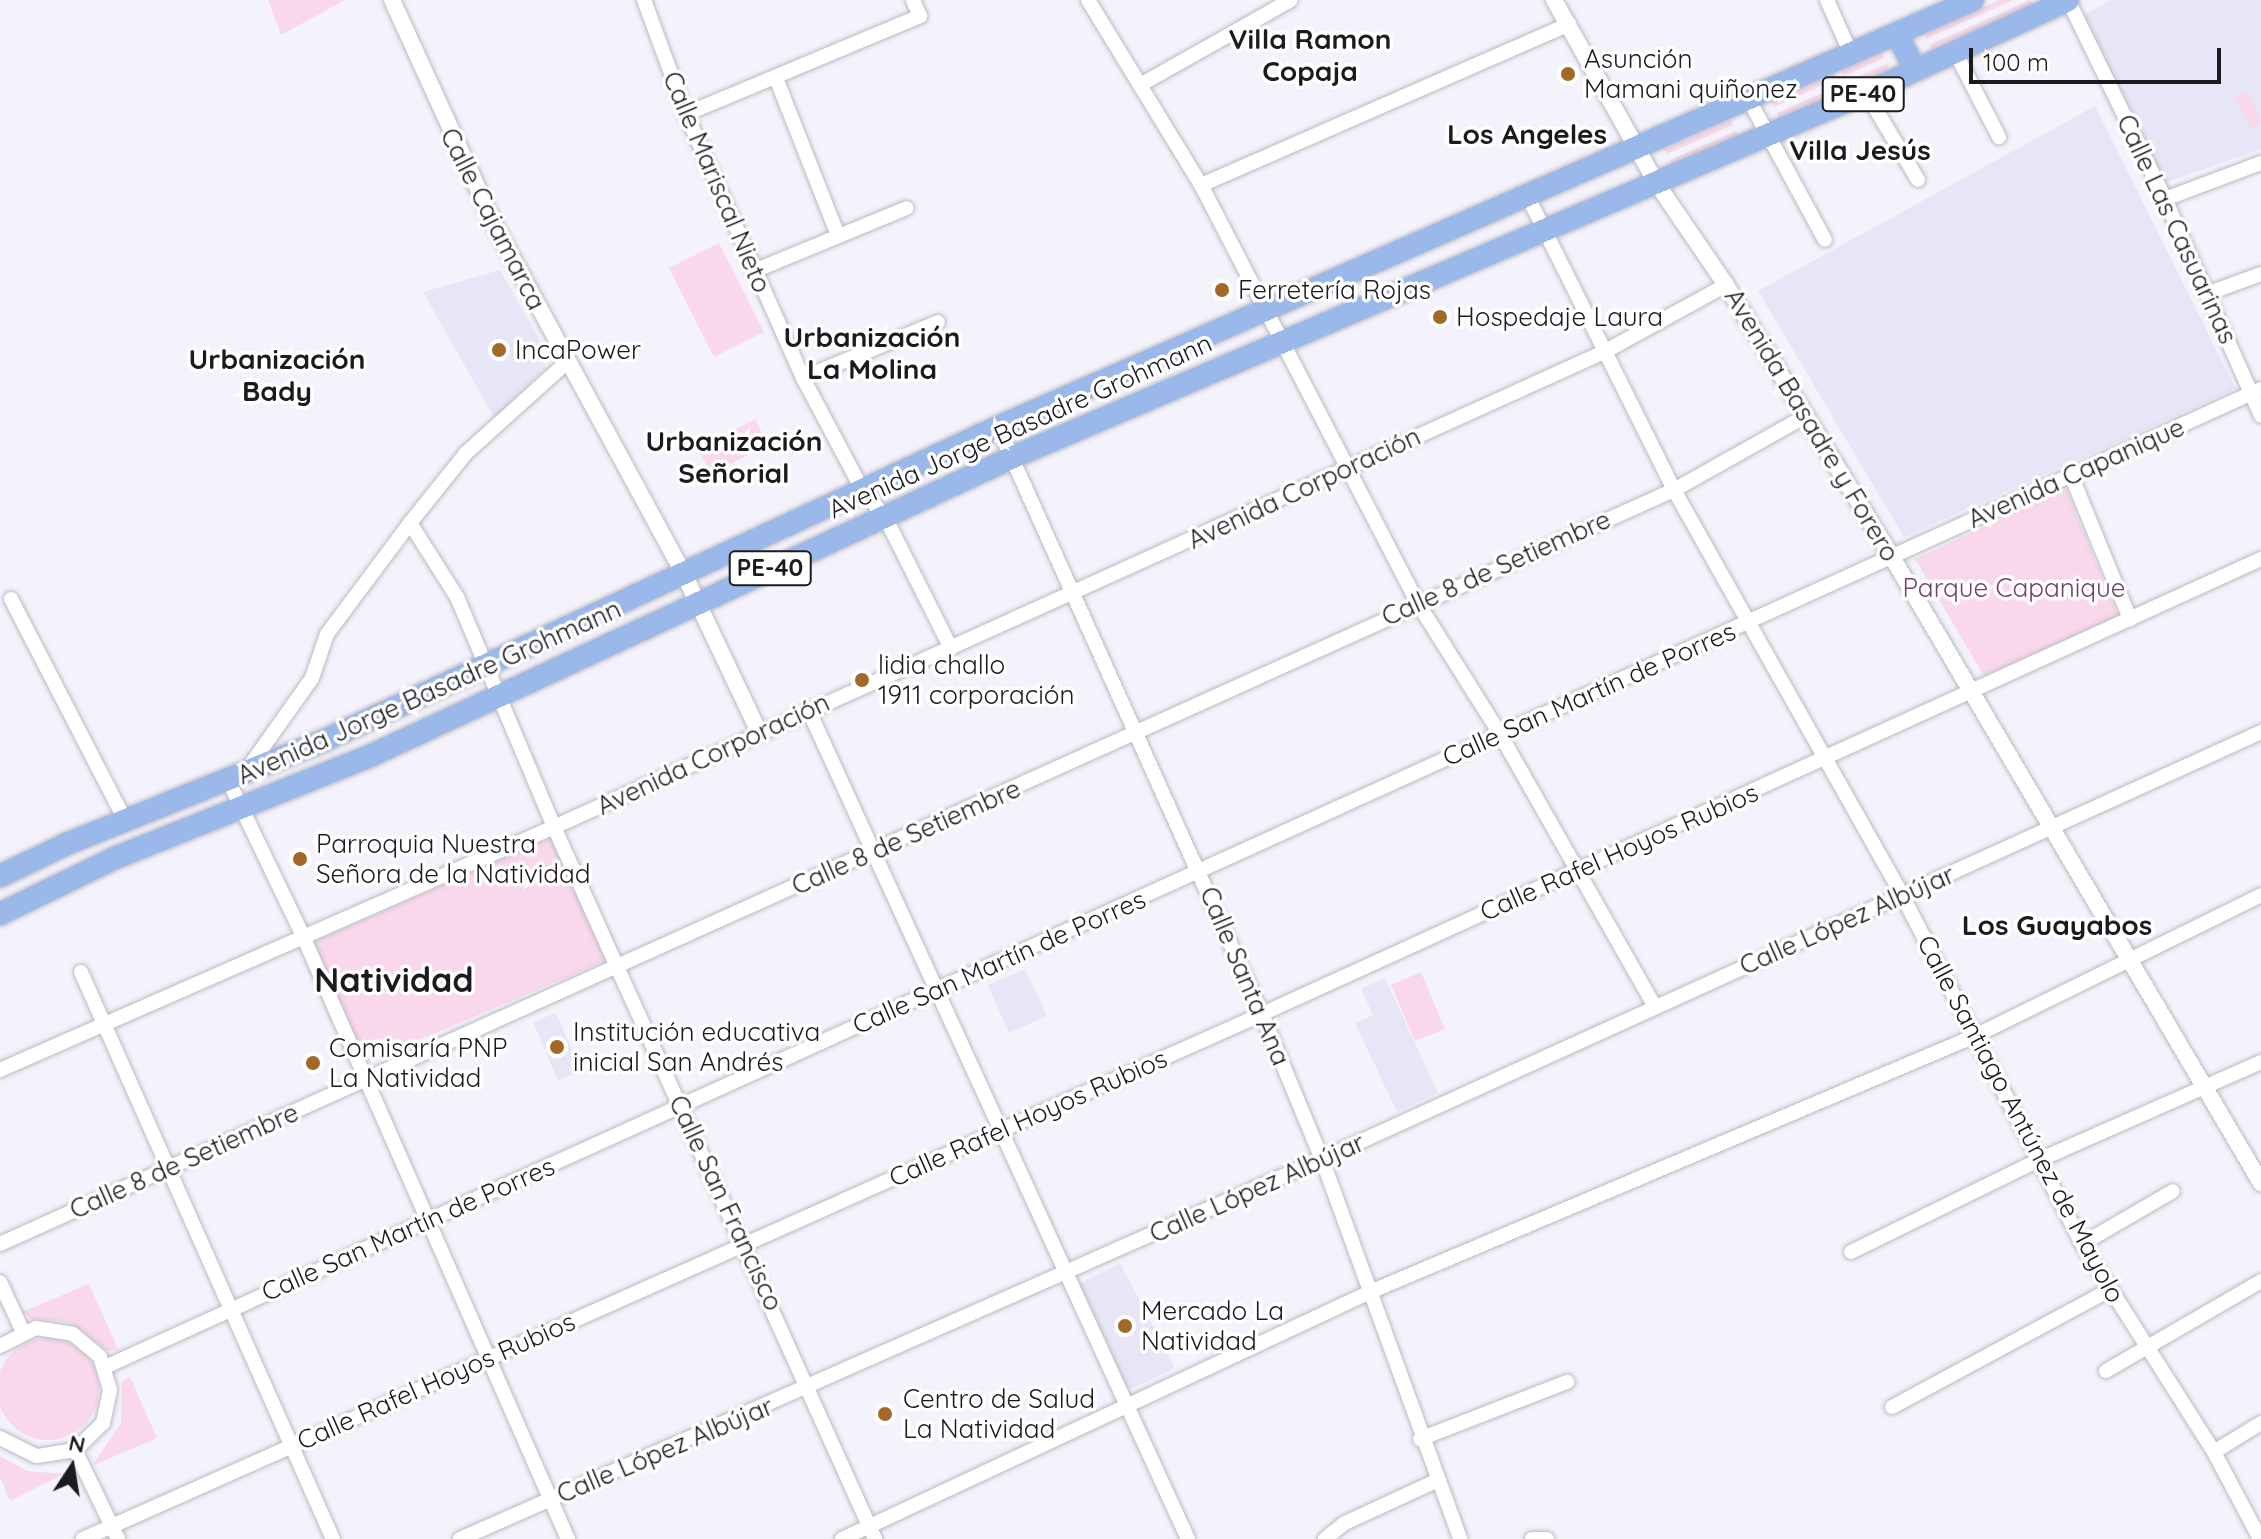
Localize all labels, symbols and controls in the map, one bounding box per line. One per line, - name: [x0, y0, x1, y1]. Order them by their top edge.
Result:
- district label: Villa Ramon Copaja: [1228, 22, 1392, 88]
- scale bar: [1973, 32, 2225, 82]
- place label: Asunción Mamani quiñonez: [1584, 43, 1797, 104]
- text: 100 m: [1983, 47, 2049, 77]
- marker: Asunción Mamani quiñonez: [1559, 65, 1577, 83]
- street label: Calle Mariscal Nieto: [656, 67, 778, 297]
- road number: PE-40: [1821, 74, 1905, 114]
- street label: Calle Las Casuarinas: [2110, 110, 2244, 348]
- district label: Los Angeles: [1447, 117, 1607, 151]
- street label: Calle Cajamarca: [434, 123, 552, 315]
- district label: Villa Jesús: [1789, 133, 1931, 167]
- place label: Ferretería Rojas: [1238, 274, 1431, 306]
- marker: Ferretería Rojas: [1213, 281, 1231, 299]
- street label: Avenida Basadre y Forero: [1718, 283, 1906, 567]
- place label: Hospedaje Laura: [1456, 301, 1663, 333]
- marker: Hospedaje Laura: [1431, 308, 1449, 326]
- district label: Urbanización La Molina: [784, 320, 960, 386]
- street label: Avenida Jorge Basadre Grohmann: [823, 327, 1217, 525]
- place label: IncaPower: [515, 334, 641, 366]
- marker: IncaPower: [490, 341, 508, 359]
- district label: Urbanización Bady: [189, 342, 365, 408]
- street label: Avenida Capanique: [1963, 411, 2189, 535]
- street label: Avenida Corporación: [1183, 420, 1425, 556]
- district label: Urbanización Señorial: [646, 424, 822, 490]
- street label: Calle 8 de Setiembre: [1377, 504, 1615, 632]
- road number: PE-40: [728, 548, 812, 588]
- park label: Parque Capanique: [1903, 572, 2125, 604]
- street label: Avenida Jorge Basadre Grohmann: [232, 593, 626, 791]
- street label: Calle San Martín de Porres: [1438, 615, 1740, 773]
- place label: lidia challo 1911 corporación: [878, 649, 1075, 710]
- marker: lidia challo 1911 corporación: [853, 671, 871, 689]
- street label: Avenida Corporación: [592, 686, 834, 822]
- street label: Calle 8 de Setiembre: [787, 773, 1025, 901]
- street label: Calle Rafel Hoyos Rubios: [1475, 777, 1763, 927]
- place label: Parroquia Nuestra Señora de la Natividad: [316, 828, 591, 890]
- marker: Parroquia Nuestra Señora de la Natividad: [291, 850, 309, 868]
- street label: Calle López Albújar: [1735, 859, 1959, 981]
- street label: Calle Santa Ana: [1193, 882, 1297, 1070]
- street label: Calle San Martín de Porres: [848, 883, 1150, 1041]
- district label: Los Guayabos: [1962, 908, 2152, 942]
- street label: Calle Santiago Antúnez de Mayolo: [1911, 930, 2131, 1308]
- district label: Natividad: [314, 960, 474, 1000]
- place label: Institución educativa inicial San Andrés: [573, 1016, 820, 1078]
- place label: Comisaría PNP La Natividad: [329, 1032, 507, 1094]
- marker: Institución educativa inicial San Andrés: [548, 1038, 566, 1056]
- street label: Calle Rafel Hoyos Rubios: [884, 1043, 1172, 1193]
- marker: Comisaría PNP La Natividad: [304, 1054, 322, 1072]
- street label: Calle San Francisco: [662, 1090, 790, 1316]
- street label: Calle 8 de Setiembre: [65, 1097, 303, 1225]
- street label: Calle López Albújar: [1145, 1127, 1369, 1249]
- street label: Calle San Martín de Porres: [257, 1150, 559, 1308]
- place label: Mercado La Natividad: [1141, 1295, 1284, 1356]
- street label: Calle Rafel Hoyos Rubios: [292, 1306, 580, 1456]
- marker: Mercado La Natividad: [1116, 1317, 1134, 1335]
- place label: Centro de Salud La Natividad: [903, 1383, 1095, 1444]
- street label: Calle López Albújar: [552, 1390, 778, 1510]
- marker: Centro de Salud La Natividad: [874, 1403, 896, 1425]
- north arrow: [32, 1427, 112, 1507]
- text: N: [66, 1428, 88, 1459]

